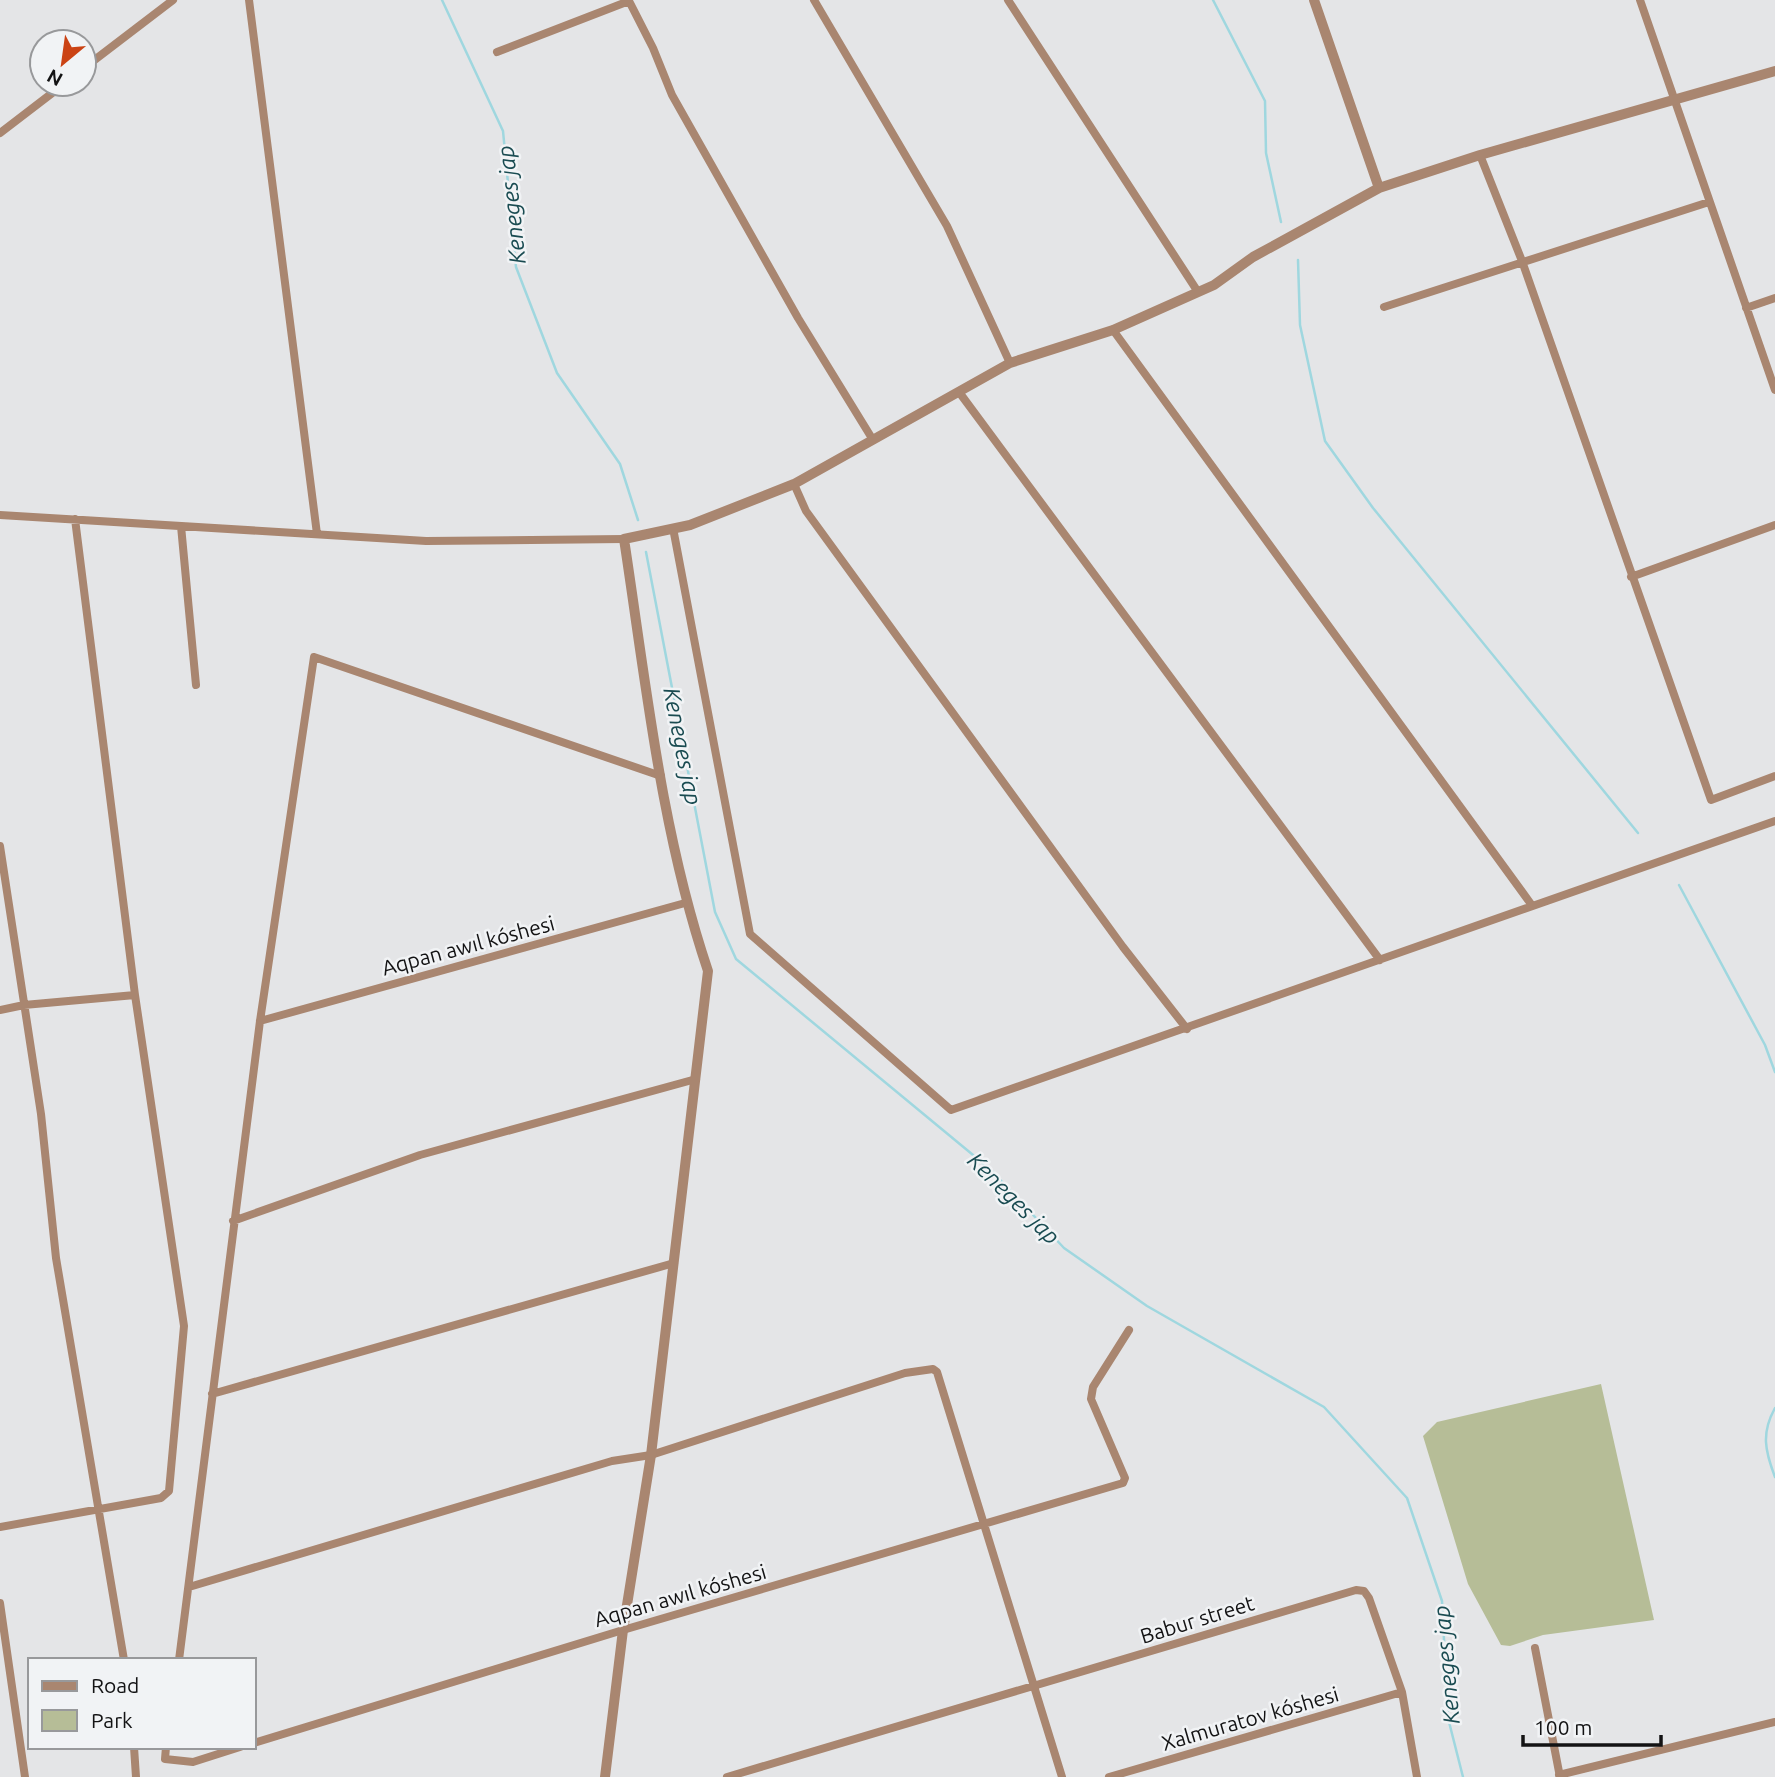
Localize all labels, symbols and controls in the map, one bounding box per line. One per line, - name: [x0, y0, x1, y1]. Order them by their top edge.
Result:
- north arrow: [28, 28, 98, 98]
- text: N: [43, 65, 66, 91]
- water label: Keneges jap: [492, 145, 530, 265]
- water label: Keneges jap: [659, 685, 707, 807]
- street label: Aqpan awıl kóshesi: [379, 910, 557, 980]
- water label: Keneges jap: [963, 1147, 1065, 1249]
- street label: Aqpan awıl kóshesi: [591, 1559, 769, 1631]
- street label: Babur street: [1137, 1590, 1257, 1648]
- water label: Keneges jap: [1428, 1605, 1464, 1725]
- legend: [28, 1658, 256, 1749]
- text: Road: [91, 1673, 139, 1697]
- street label: Xalmuratov kóshesi: [1159, 1681, 1341, 1755]
- scale bar: [1523, 1704, 1661, 1748]
- text: Park: [91, 1708, 133, 1732]
- text: 100 m: [1534, 1715, 1592, 1739]

